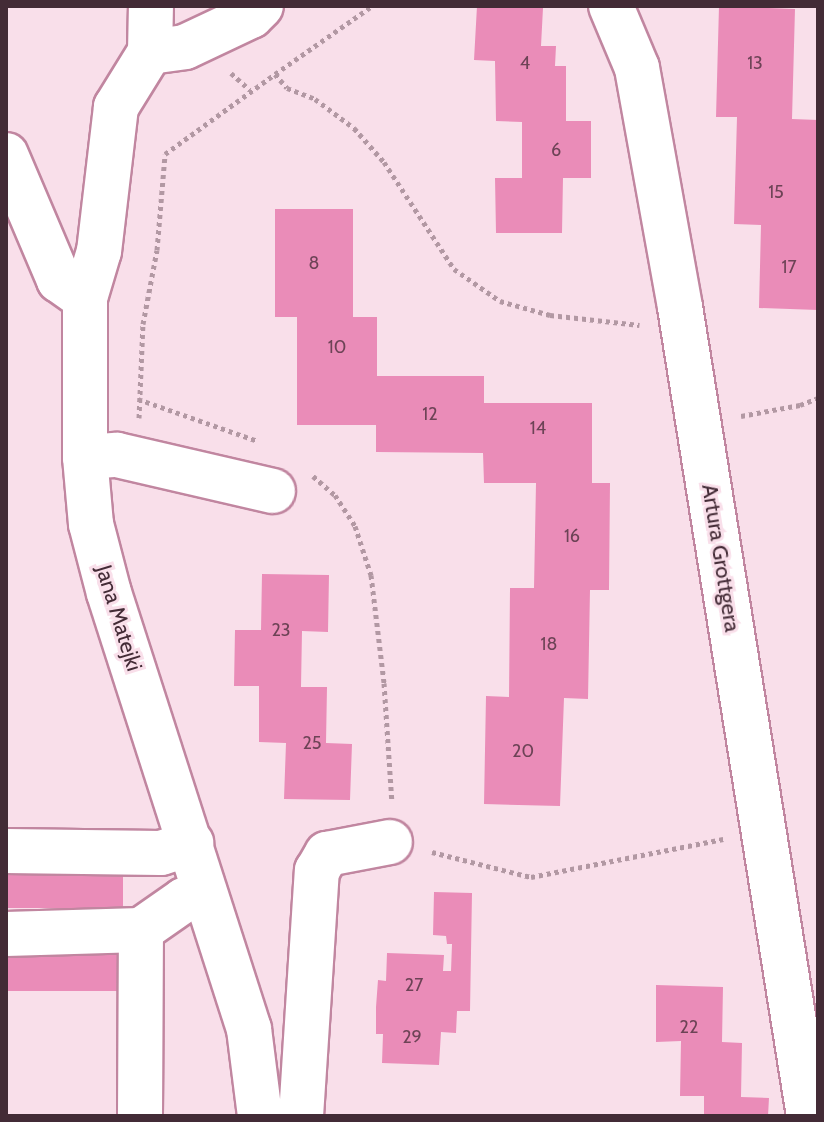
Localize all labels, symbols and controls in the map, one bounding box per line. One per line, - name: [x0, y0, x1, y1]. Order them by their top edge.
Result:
- house number: 4: [520, 52, 530, 74]
- house number: 13: [747, 52, 763, 74]
- house number: 6: [551, 139, 561, 161]
- house number: 15: [768, 181, 784, 203]
- house number: 8: [309, 252, 319, 274]
- house number: 17: [782, 256, 796, 278]
- house number: 10: [328, 336, 346, 358]
- house number: 12: [422, 403, 438, 425]
- house number: 14: [530, 417, 546, 439]
- street label: Artura Grottgera: [696, 482, 746, 634]
- house number: 16: [564, 525, 580, 547]
- street label: Jana Matejki: [90, 562, 148, 674]
- house number: 23: [271, 619, 291, 641]
- house number: 18: [541, 633, 557, 655]
- house number: 25: [302, 732, 322, 754]
- house number: 20: [512, 740, 534, 762]
- house number: 27: [405, 974, 423, 996]
- house number: 22: [680, 1016, 698, 1038]
- house number: 29: [402, 1026, 422, 1048]

